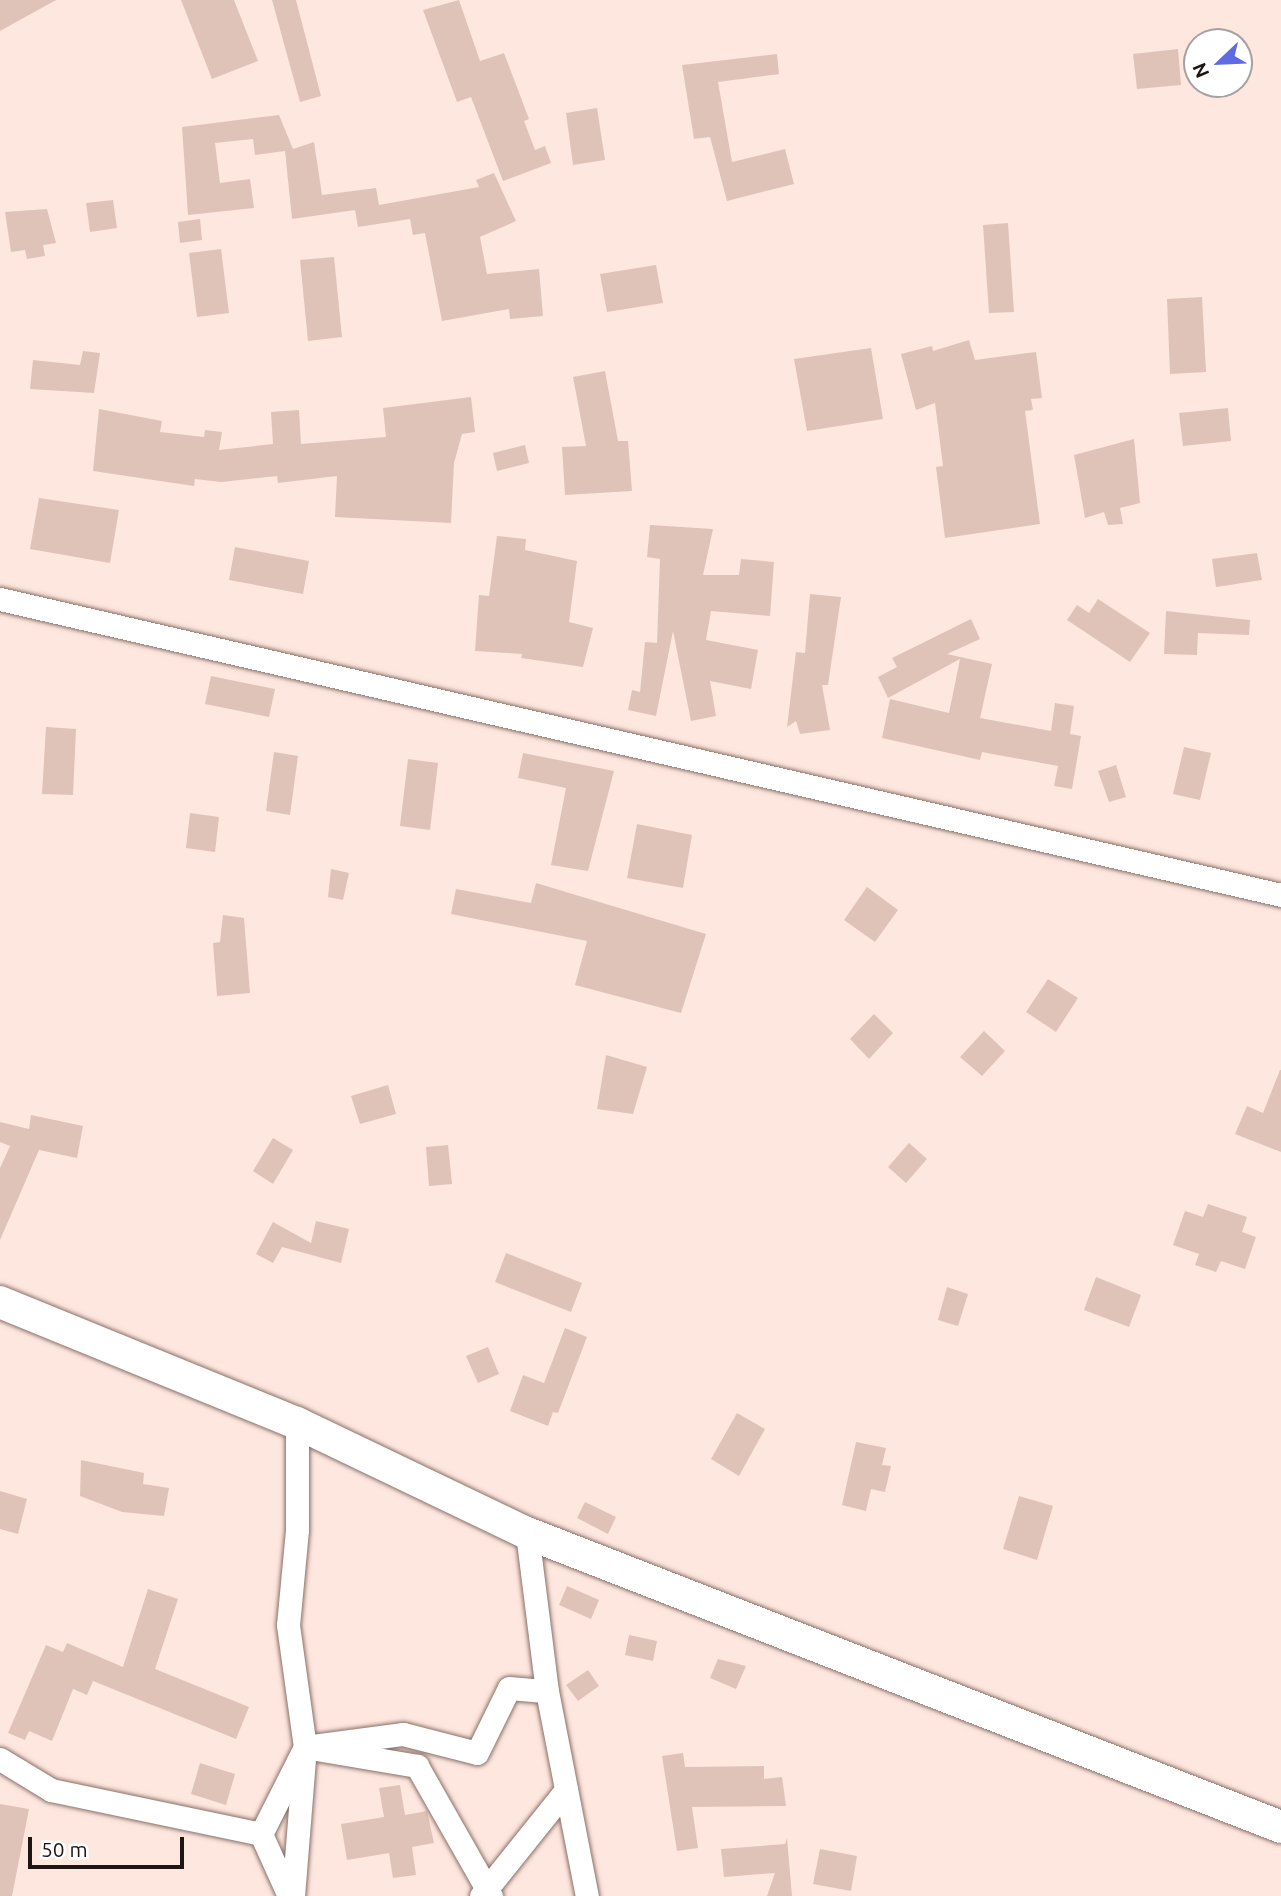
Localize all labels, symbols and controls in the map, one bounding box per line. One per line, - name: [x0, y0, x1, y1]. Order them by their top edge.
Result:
- north arrow: [1183, 28, 1253, 98]
- text: N: [1188, 60, 1213, 81]
- scale bar: [32, 1822, 187, 1866]
- text: 50 m: [41, 1837, 88, 1861]

